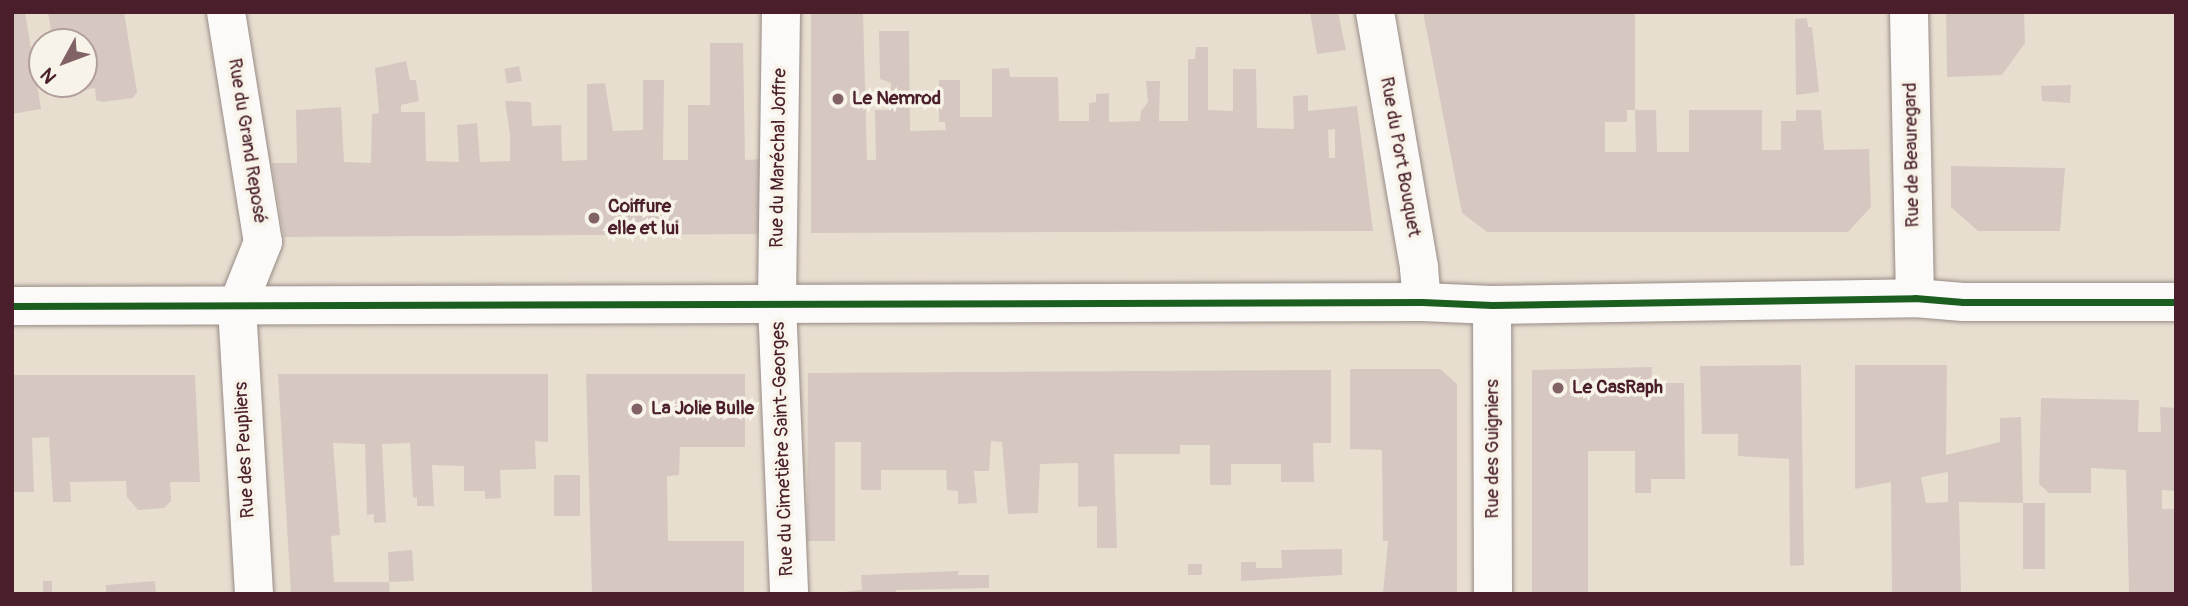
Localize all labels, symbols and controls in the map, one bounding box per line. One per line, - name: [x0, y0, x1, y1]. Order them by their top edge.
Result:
- north arrow: [28, 28, 98, 98]
- street label: Rue du Grand Reposé: [223, 57, 271, 225]
- text: N: [35, 63, 62, 88]
- street label: Rue du Maréchal Joffre: [766, 68, 792, 248]
- street label: Rue du Port Bouquet: [1375, 75, 1425, 239]
- street label: Rue de Beauregard: [1899, 82, 1925, 228]
- place label: Le Nemrod: [852, 88, 941, 110]
- marker: Le Nemrod: [830, 91, 846, 107]
- place label: Coiffure elle et lui: [608, 196, 679, 240]
- marker: Coiffure elle et lui: [586, 210, 602, 226]
- street label: Rue du Cimetière Saint-Georges: [767, 321, 799, 577]
- place label: Le CasRaph: [1572, 377, 1663, 399]
- street label: Rue des Guigniers: [1482, 379, 1504, 519]
- marker: Le CasRaph: [1550, 380, 1566, 396]
- street label: Rue des Peupliers: [230, 381, 260, 519]
- place label: La Jolie Bulle: [651, 398, 754, 420]
- marker: La Jolie Bulle: [629, 401, 645, 417]

